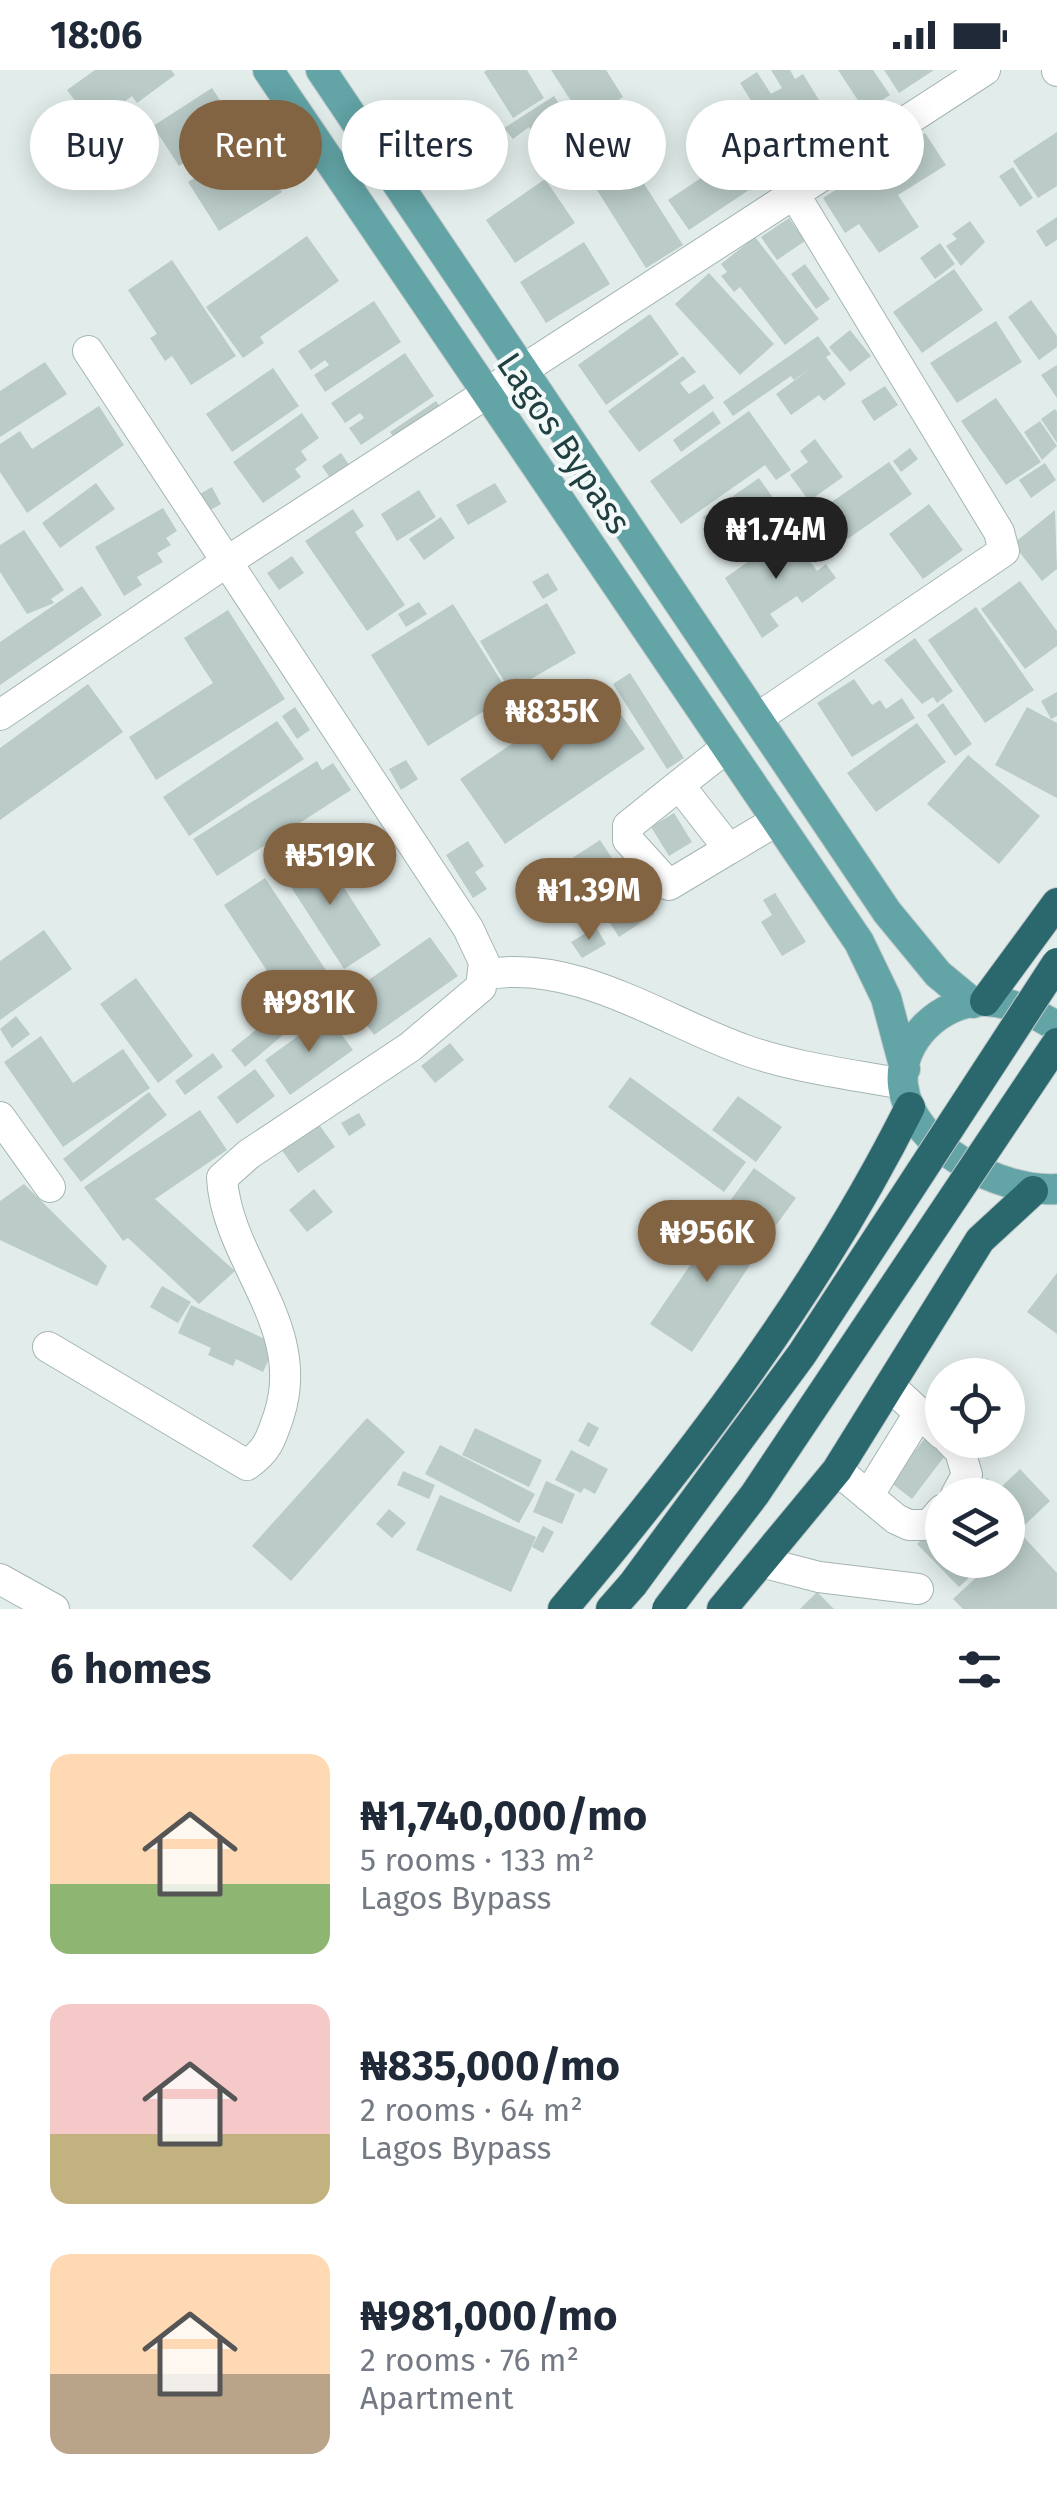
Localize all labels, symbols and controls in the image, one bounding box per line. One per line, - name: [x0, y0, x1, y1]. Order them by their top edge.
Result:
- text: 18:06: [50, 12, 143, 58]
- chip: Buy: [30, 100, 159, 190]
- chip: Rent: [179, 100, 322, 190]
- chip: Filters: [342, 100, 508, 190]
- chip: New: [528, 100, 666, 190]
- chip: Apartment: [686, 100, 924, 190]
- street label: Lagos Bypass: [488, 344, 640, 542]
- pin: ₦1.74M: [695, 497, 857, 582]
- text: ₦1.74M: [726, 510, 826, 548]
- pin: ₦835K: [482, 679, 622, 764]
- text: ₦835K: [505, 692, 599, 730]
- pin: ₦519K: [260, 823, 400, 908]
- text: ₦519K: [285, 836, 375, 874]
- pin: ₦1.39M: [508, 858, 670, 943]
- text: ₦1.39M: [537, 871, 641, 909]
- pin: ₦981K: [239, 970, 379, 1055]
- text: ₦981K: [263, 983, 355, 1021]
- pin: ₦956K: [637, 1200, 777, 1285]
- text: ₦956K: [660, 1213, 754, 1251]
- map controls: [925, 1358, 1025, 1578]
- button: locate: [925, 1358, 1025, 1458]
- button: layers: [925, 1478, 1025, 1578]
- icon: filters: [952, 1642, 1007, 1697]
- text: 6 homes: [50, 1644, 211, 1694]
- text: ₦1,740,000/mo: [360, 1791, 647, 1841]
- icon: home: [130, 1794, 250, 1914]
- text: 5 rooms · 133 m²: [360, 1841, 595, 1879]
- text: Lagos Bypass: [360, 1879, 552, 1917]
- text: ₦835,000/mo: [360, 2041, 620, 2091]
- icon: home: [130, 2044, 250, 2164]
- text: 2 rooms · 64 m²: [360, 2091, 583, 2129]
- text: Lagos Bypass: [360, 2129, 552, 2167]
- text: ₦981,000/mo: [360, 2291, 618, 2341]
- icon: home: [130, 2294, 250, 2414]
- text: 2 rooms · 76 m²: [360, 2341, 579, 2379]
- text: Apartment: [360, 2379, 514, 2417]

